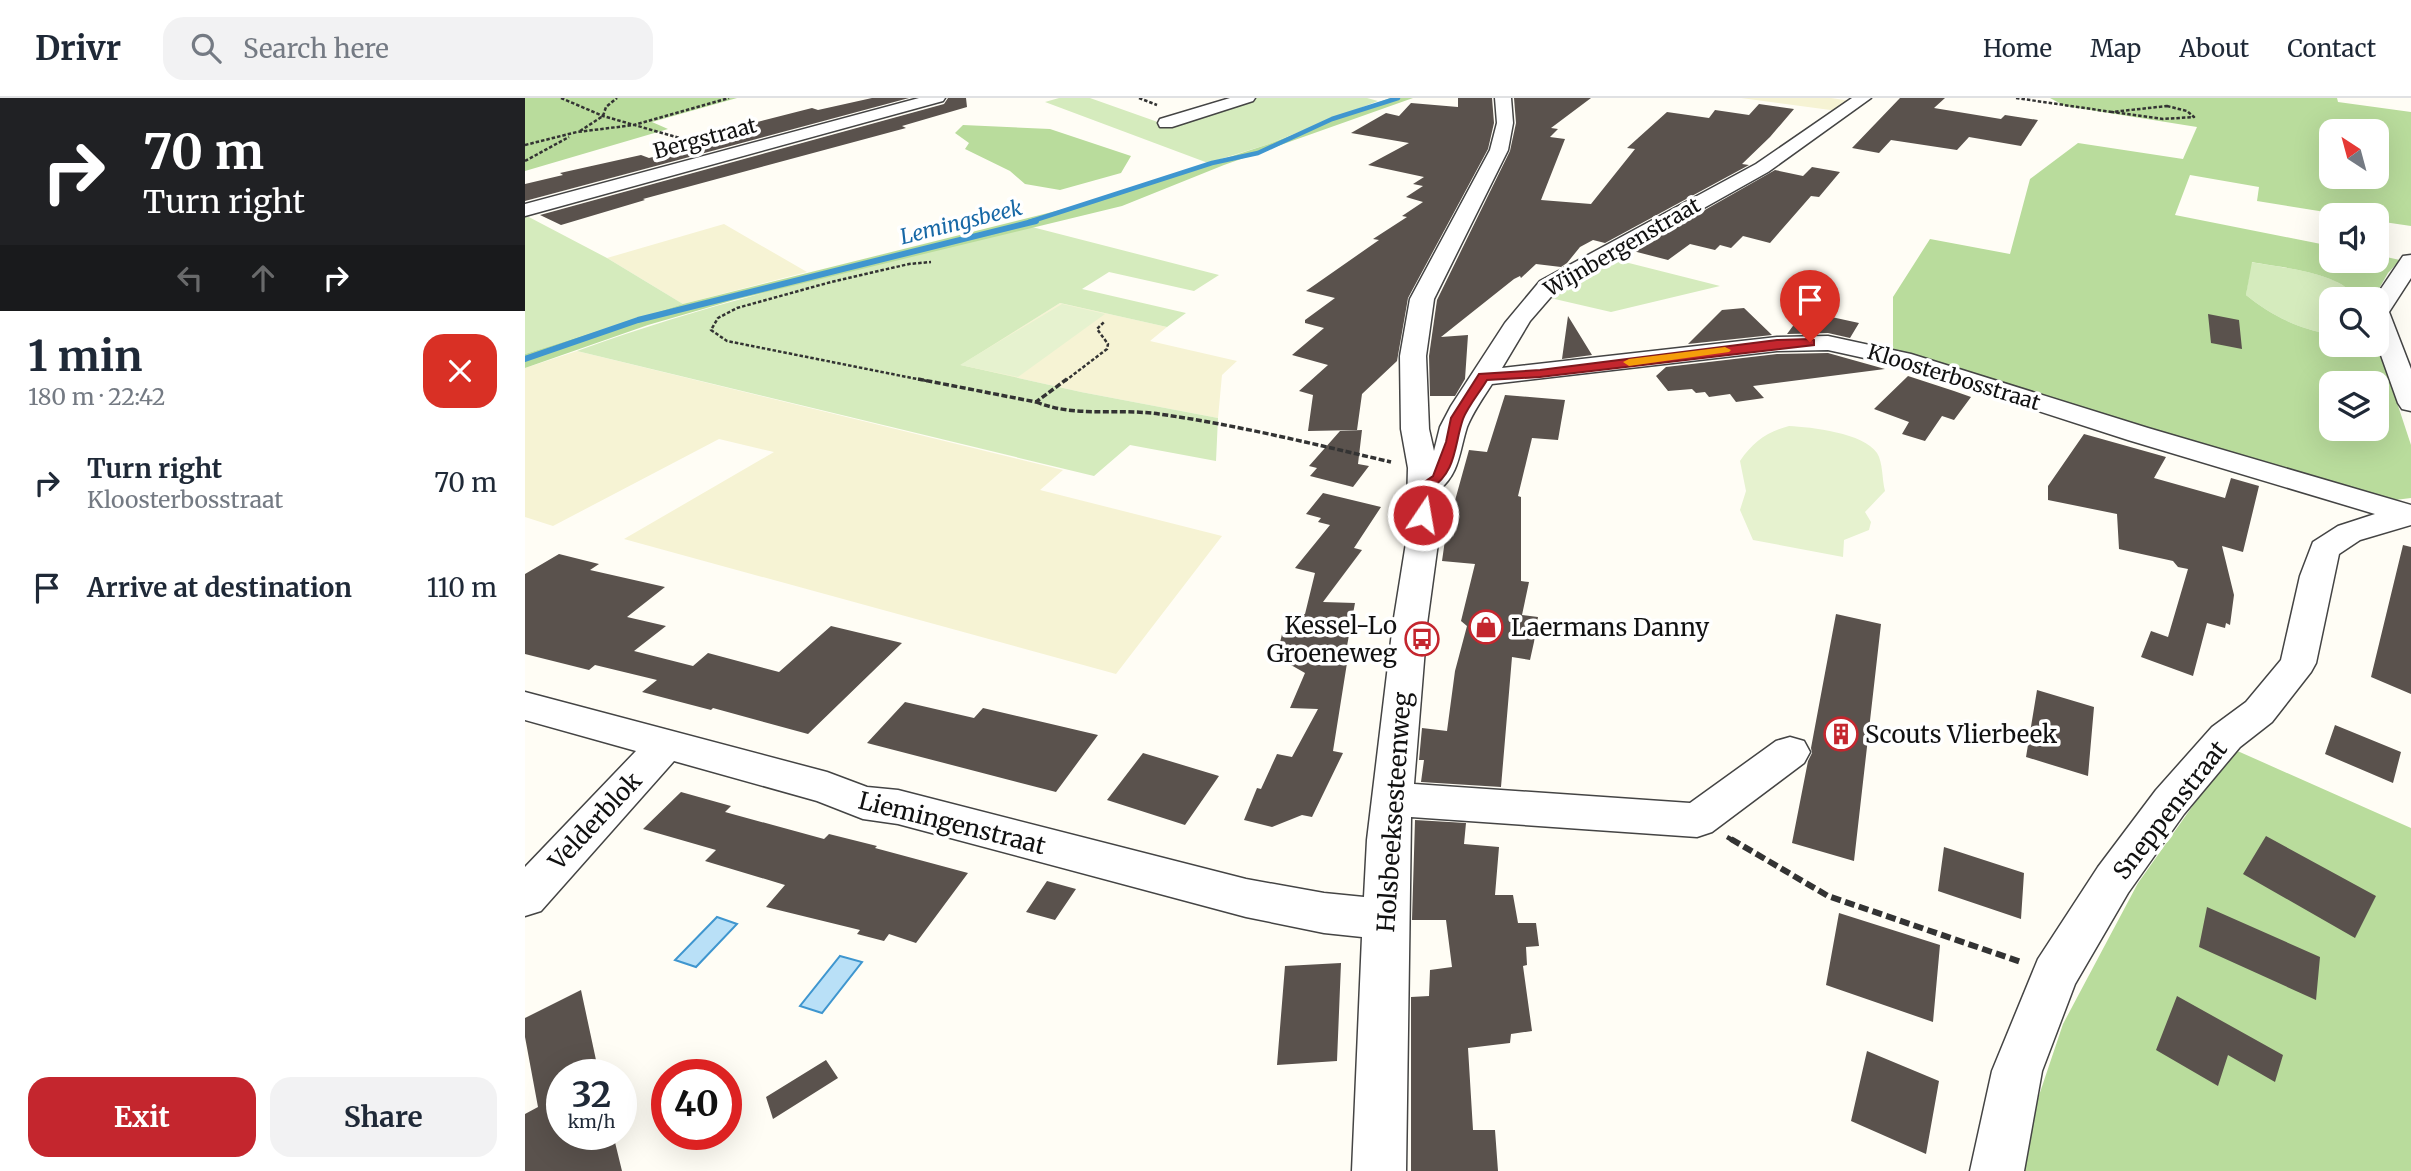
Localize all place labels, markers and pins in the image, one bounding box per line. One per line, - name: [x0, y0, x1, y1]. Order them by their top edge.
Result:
- pin: [1780, 270, 1840, 342]
- shop icon: Laermans Danny: [1467, 608, 1505, 646]
- place label: Kessel-Lo Groeneweg: [1267, 610, 1397, 669]
- place label: Laermans Danny: [1511, 612, 1709, 643]
- bus stop icon: Kessel-Lo Groeneweg: [1403, 620, 1441, 658]
- building icon: Scouts Vlierbeek: [1822, 715, 1860, 753]
- place label: Scouts Vlierbeek: [1865, 719, 2058, 750]

